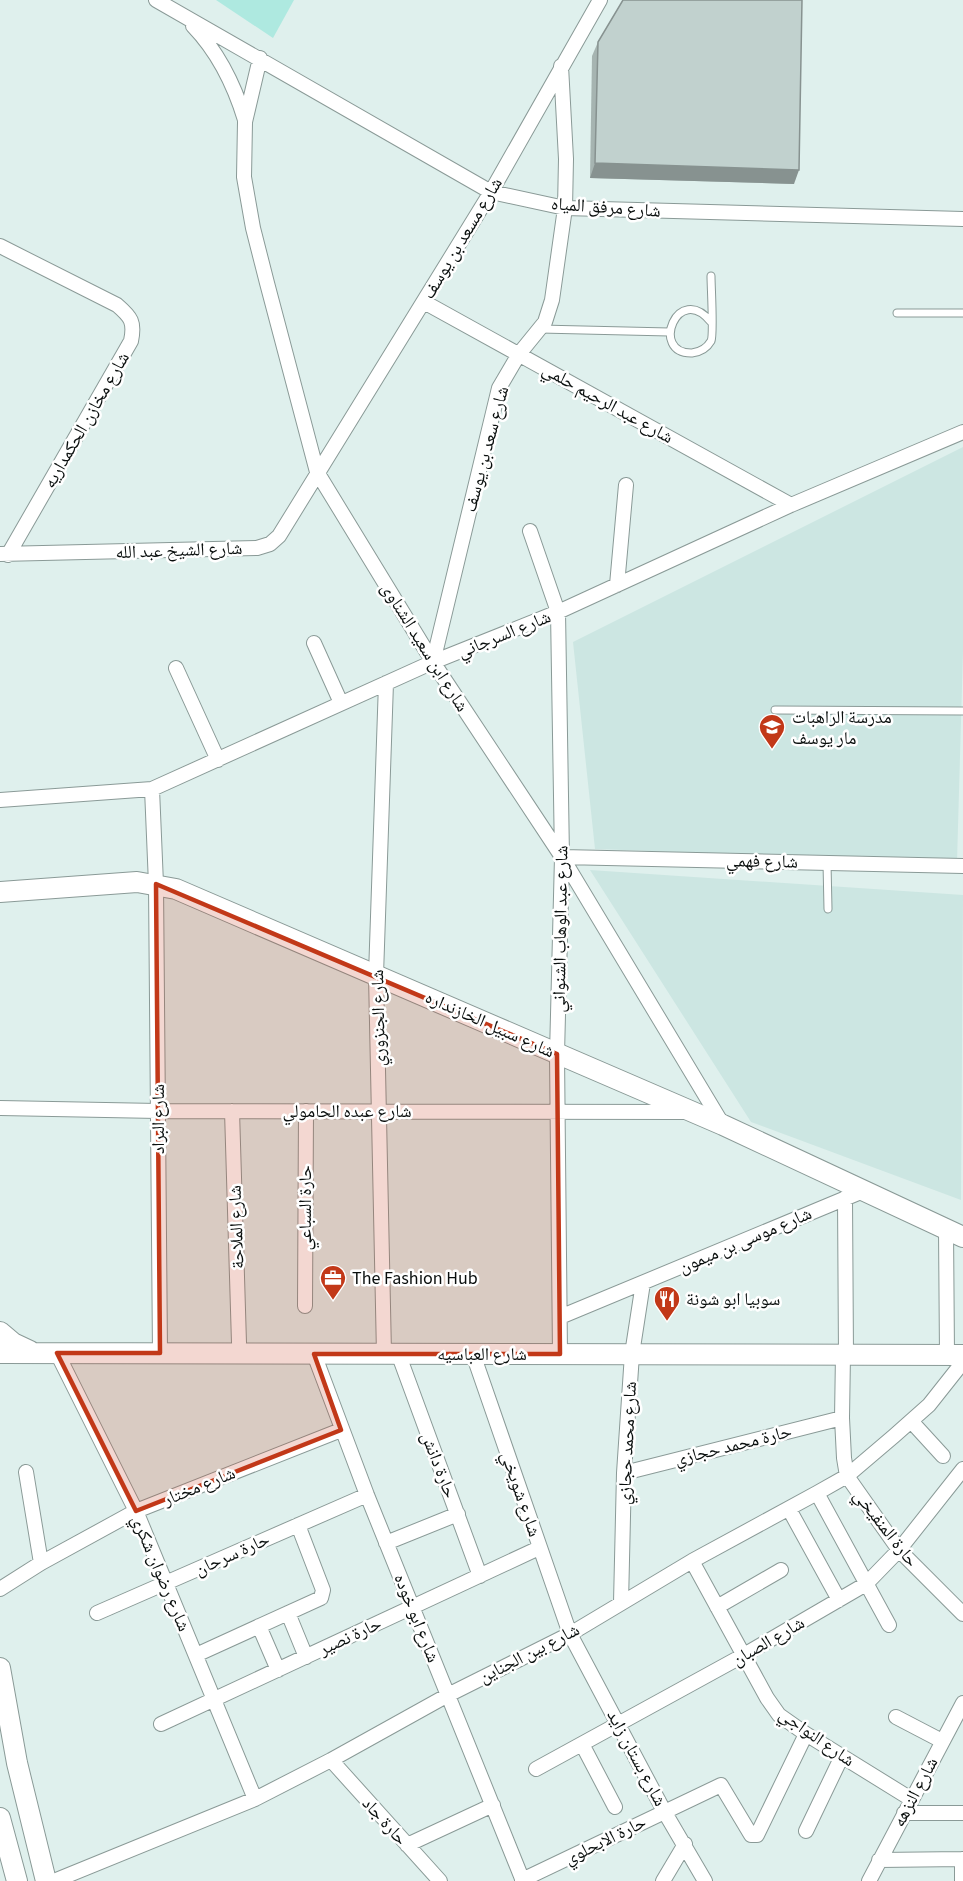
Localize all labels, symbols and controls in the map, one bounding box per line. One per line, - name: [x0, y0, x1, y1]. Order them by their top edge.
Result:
- street label: شارع مسعد بن يوسف: [416, 173, 509, 304]
- street label: شارع مرفق المياه: [550, 191, 662, 224]
- street label: شارع مخازن الحكمداريه: [37, 348, 136, 493]
- street label: شارع عبد الرحيم حلمي: [537, 357, 678, 451]
- street label: شارع سعد بن يوسف: [458, 383, 515, 515]
- street label: شارع الشيخ عبد الله: [115, 536, 243, 565]
- street label: شارع ابن سعيد الشناوى: [375, 578, 475, 717]
- street label: شارع السرجاني: [454, 604, 555, 666]
- place label: مدرسة الراهبات مار يوسف: [792, 705, 892, 751]
- school or university icon: مدرسة الراهبات مار يوسف: [757, 712, 787, 750]
- street label: شارع عبد الوهاب الشنواني: [547, 845, 576, 1013]
- street label: شارع فهمي: [726, 848, 798, 876]
- street label: شارع الجنزوري: [365, 969, 393, 1067]
- street label: شارع سبيل الخازنداره: [421, 985, 559, 1064]
- street label: شارع البراد: [146, 1084, 171, 1154]
- street label: شارع عبده الحامولي: [282, 1099, 412, 1126]
- street label: حارة السباعي: [293, 1165, 320, 1251]
- street label: شارع الملاحة: [223, 1185, 250, 1269]
- street label: شارع موسى بن ميمون: [675, 1201, 816, 1280]
- office icon: The Fashion Hub: [318, 1263, 348, 1301]
- place label: The Fashion Hub: [352, 1266, 478, 1291]
- restaurant icon: سوبيا ابو شونة: [652, 1284, 682, 1322]
- place label: سوبيا ابو شونة: [686, 1287, 780, 1312]
- street label: شارع العباسيه: [437, 1342, 527, 1367]
- street label: شارع محمد حجازي: [612, 1381, 645, 1506]
- street label: حارة محمد حجازي: [672, 1419, 795, 1474]
- street label: حارة دانش: [415, 1429, 463, 1502]
- street label: شارع شويخي: [493, 1448, 547, 1541]
- street label: شارع مختار: [158, 1461, 239, 1513]
- street label: حارة المنفيخي: [846, 1484, 924, 1573]
- street label: شارع رضوان شكري: [123, 1511, 196, 1636]
- street label: حارة سرحان: [191, 1527, 274, 1582]
- street label: شارع ابو خوده: [387, 1570, 446, 1666]
- street label: حارة نصير: [314, 1611, 386, 1662]
- street label: شارع الصبان: [727, 1611, 809, 1672]
- street label: شارع بين الجناين: [475, 1617, 584, 1690]
- street label: شارع النواجي: [773, 1702, 860, 1774]
- street label: شارع بستان زايد: [601, 1706, 672, 1811]
- street label: شارع النزهه: [887, 1753, 944, 1832]
- street label: حارة جاد: [356, 1792, 413, 1851]
- street label: حارة الابحلوي: [560, 1810, 651, 1872]

